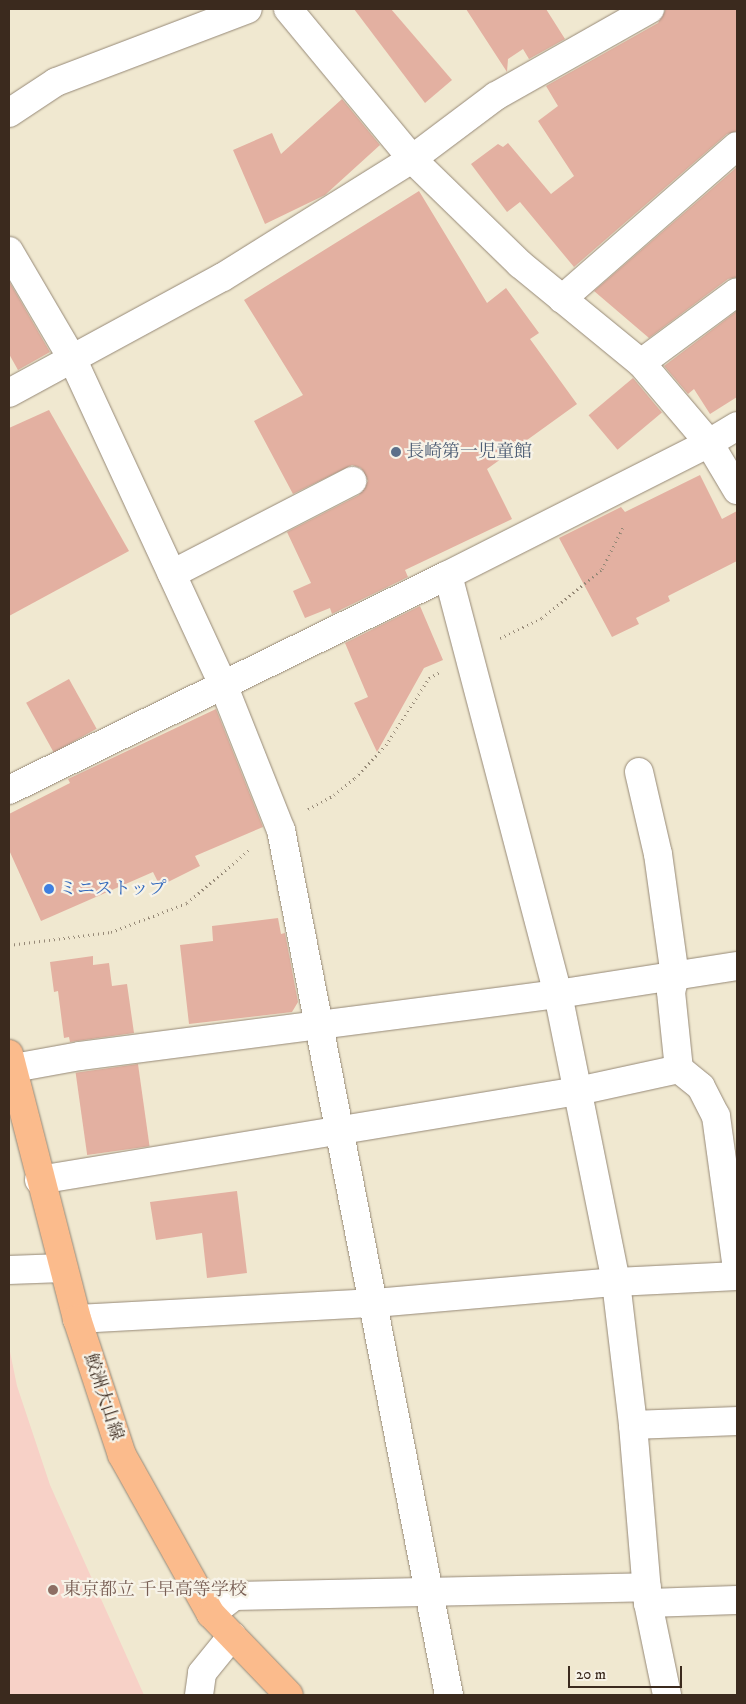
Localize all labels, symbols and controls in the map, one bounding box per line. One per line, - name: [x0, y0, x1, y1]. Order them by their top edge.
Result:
- place label: 長崎第一児童館: [406, 441, 532, 463]
- marker: 長崎第一児童館: [390, 446, 402, 458]
- place label: ミニストップ: [59, 878, 167, 900]
- marker: ミニストップ: [43, 883, 55, 895]
- street label: 鮫洲大山線: [79, 1351, 127, 1443]
- place label: 東京都立 千早高等学校: [63, 1579, 247, 1601]
- marker: 東京都立 千早高等学校: [47, 1584, 59, 1596]
- scale bar: [571, 1656, 685, 1688]
- text: 20 m: [576, 1665, 606, 1684]

